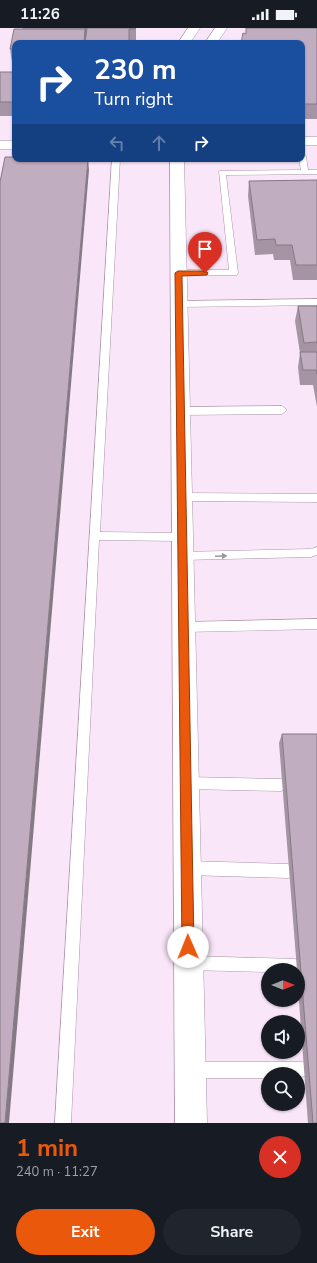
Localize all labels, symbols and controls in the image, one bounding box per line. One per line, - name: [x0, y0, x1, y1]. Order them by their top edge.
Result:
- text: 11:26: [20, 4, 60, 24]
- text: 230 m: [94, 51, 177, 89]
- icon: right: [28, 56, 80, 108]
- text: Turn right: [94, 87, 173, 111]
- icon: left: [106, 132, 128, 154]
- icon: ahead: [148, 132, 170, 154]
- icon: right: [190, 132, 212, 154]
- pin: [188, 232, 222, 273]
- icon: arrive: [194, 238, 216, 260]
- one-way arrow: [215, 552, 227, 559]
- position arrow: [167, 926, 209, 968]
- north arrow: [261, 963, 305, 1007]
- map controls: [261, 963, 305, 1111]
- button: sound: [261, 1015, 305, 1059]
- button: search: [261, 1067, 305, 1111]
- text: 1 min: [16, 1132, 78, 1164]
- button: close: [259, 1136, 301, 1178]
- text: 240 m · 11:27: [16, 1163, 98, 1181]
- button: Exit: [16, 1209, 155, 1255]
- button: Share: [163, 1209, 301, 1255]

